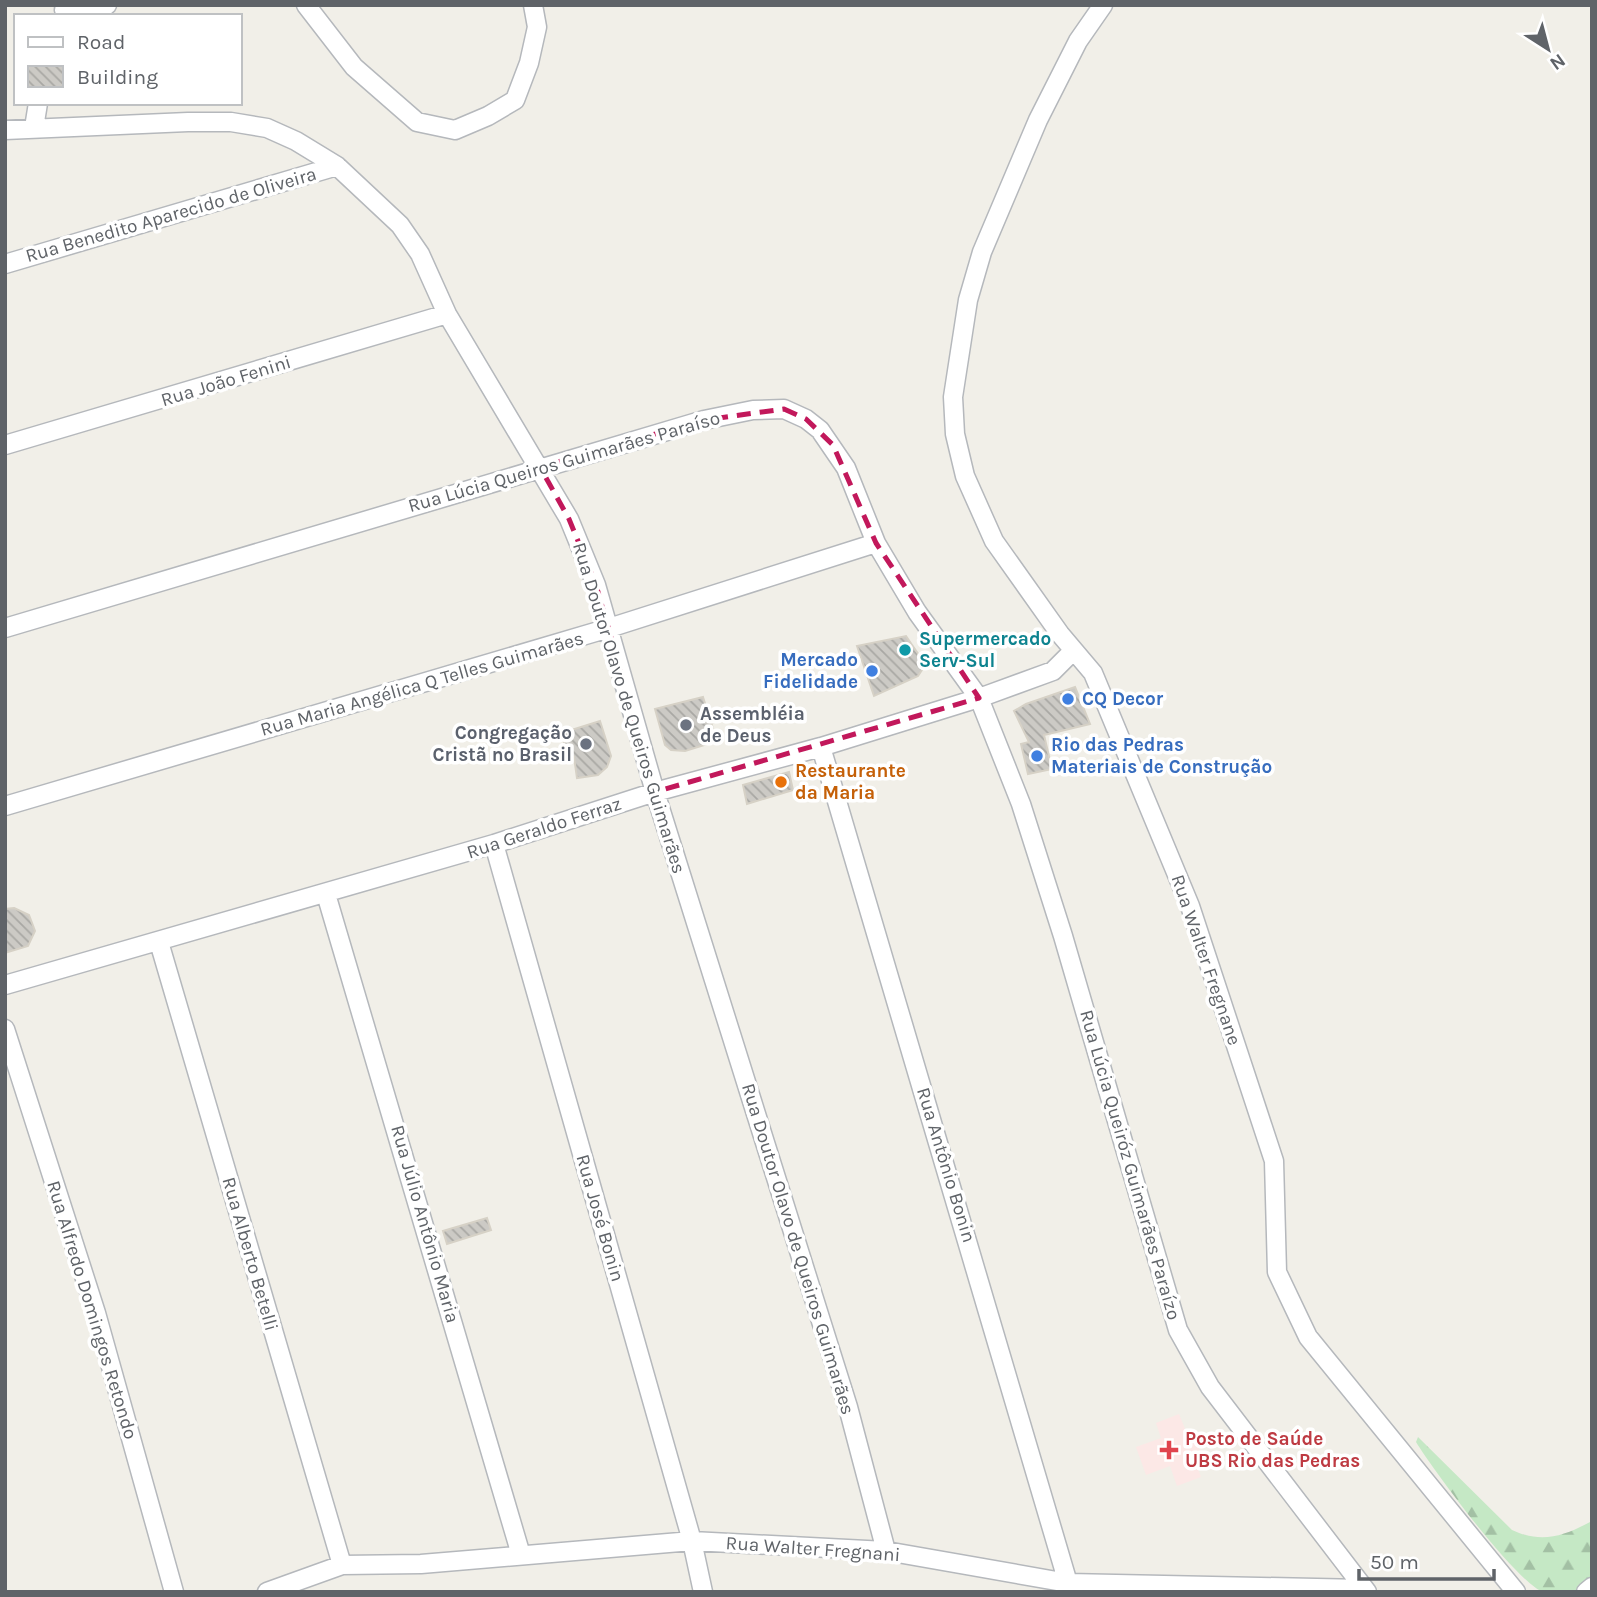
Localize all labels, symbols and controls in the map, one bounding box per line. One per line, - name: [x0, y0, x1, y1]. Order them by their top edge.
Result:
- legend: [14, 14, 242, 105]
- north arrow: [1513, 14, 1583, 84]
- text: Road: [77, 30, 125, 54]
- text: N: [1545, 49, 1569, 75]
- text: Building: [77, 65, 158, 89]
- street label: Rua Benedito Aparecido de Oliveira: [23, 163, 319, 267]
- street label: Rua João Fenini: [158, 351, 294, 411]
- street label: Rua Lúcia Queiros Guimarães Paraíso: [405, 407, 723, 517]
- street label: Rua Doutor Olavo de Queiros Guimarães: [568, 540, 690, 876]
- street label: Rua Maria Angélica Q Telles Guimarães: [258, 627, 586, 741]
- place label: Supermercado Serv-Sul: [919, 628, 1051, 672]
- marker: Supermercado Serv-Sul: [897, 642, 913, 658]
- place label: Mercado Fidelidade: [763, 649, 858, 693]
- marker: Mercado Fidelidade: [864, 663, 880, 679]
- place label: CQ Decor: [1082, 688, 1164, 710]
- marker: CQ Decor: [1060, 691, 1076, 707]
- place label: Assembléia de Deus: [700, 703, 805, 747]
- marker: Assembléia de Deus: [678, 717, 694, 733]
- place label: Congregação Cristã no Brasil: [433, 722, 572, 766]
- place label: Rio das Pedras Materiais de Construção: [1051, 734, 1272, 778]
- marker: Congregação Cristã no Brasil: [578, 736, 594, 752]
- marker: Rio das Pedras Materiais de Construção: [1029, 748, 1045, 764]
- place label: Restaurante da Maria: [795, 760, 906, 804]
- marker: Restaurante da Maria: [773, 774, 789, 790]
- street label: Rua Geraldo Ferraz: [464, 793, 624, 863]
- street label: Rua Walter Fregnane: [1166, 872, 1246, 1048]
- street label: Rua Lúcia Queiróz Guimarães Paraízo: [1075, 1007, 1185, 1323]
- street label: Rua Doutor Olavo de Queiros Guimarães: [737, 1081, 859, 1417]
- street label: Rua Antônio Bonin: [912, 1085, 980, 1245]
- street label: Rua Júlio Antônio Maria: [386, 1123, 464, 1325]
- street label: Rua José Bonin: [571, 1152, 629, 1284]
- street label: Rua Alberto Betelli: [218, 1175, 282, 1333]
- street label: Rua Alfredo Domingos Retondo: [42, 1178, 142, 1442]
- place label: Posto de Saúde UBS Rio das Pedras: [1185, 1428, 1360, 1472]
- marker: Posto de Saúde UBS Rio das Pedras: [1159, 1440, 1179, 1460]
- street label: Rua Walter Fregnani: [725, 1532, 901, 1566]
- scale bar: [1359, 1538, 1494, 1582]
- text: 50 m: [1370, 1550, 1419, 1574]

